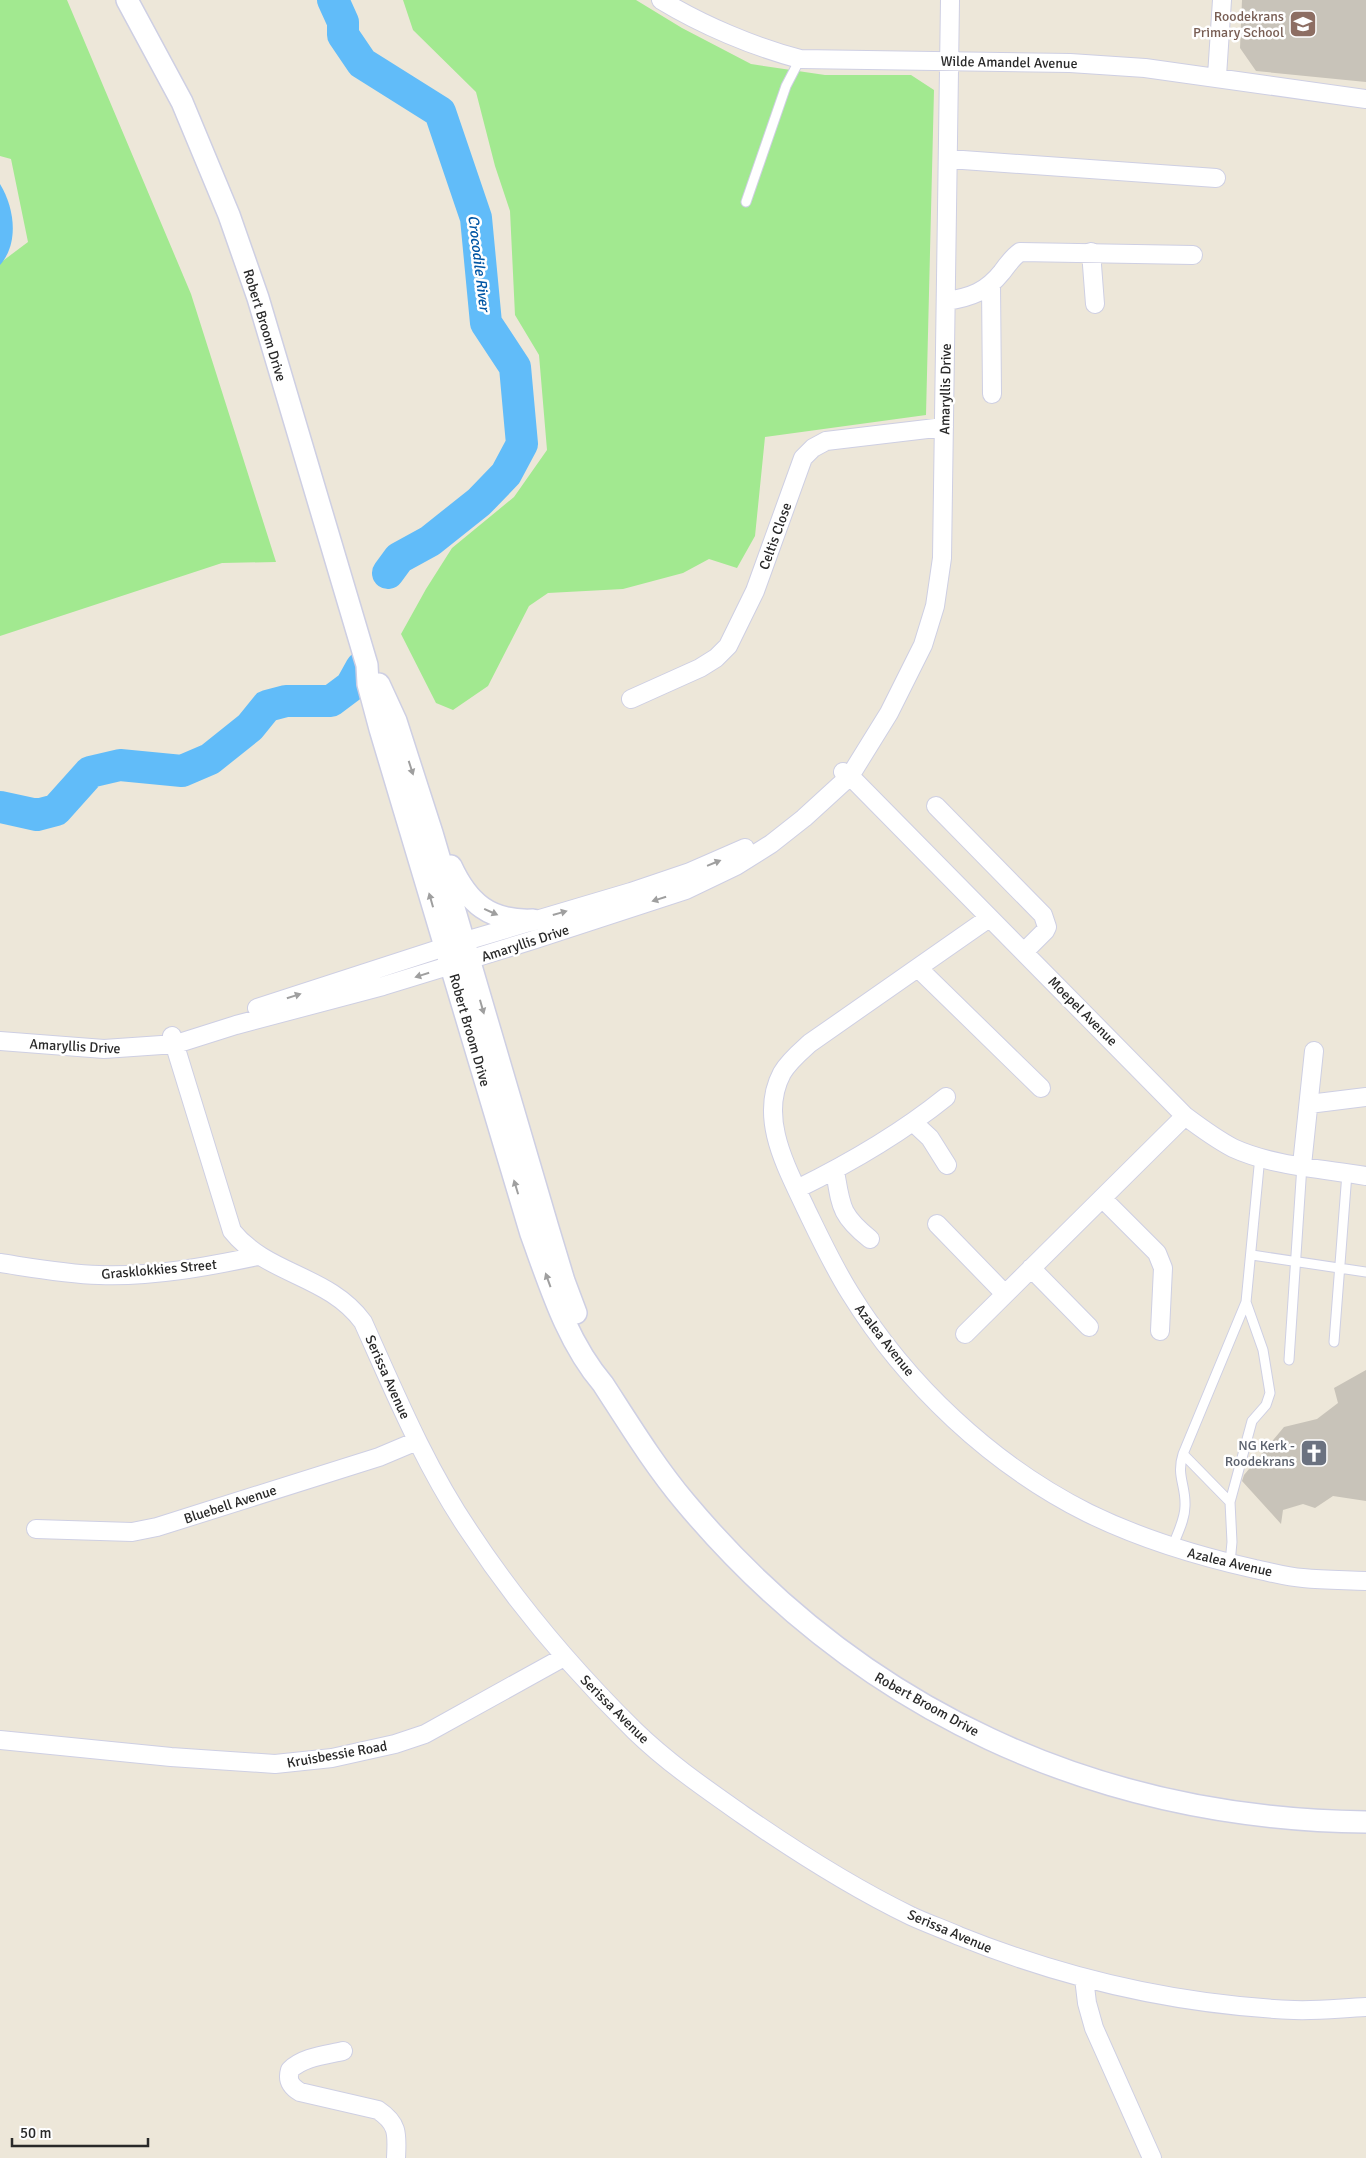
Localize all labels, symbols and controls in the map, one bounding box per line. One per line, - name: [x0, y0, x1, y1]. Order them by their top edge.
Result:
- place label: Roodekrans Primary School: [1193, 8, 1284, 41]
- school or university icon: Roodekrans Primary School: [1288, 9, 1318, 39]
- street label: Wilde Amandel Avenue: [940, 53, 1078, 72]
- water label: Crocodile River: [464, 214, 494, 314]
- street label: Robert Broom Drive: [239, 267, 290, 383]
- street label: Amaryllis Drive: [936, 343, 955, 435]
- street label: Celtis Close: [755, 500, 795, 572]
- one-way arrow: [408, 760, 415, 775]
- one-way arrow: [707, 858, 721, 866]
- one-way arrow: [427, 893, 435, 908]
- one-way arrow: [652, 896, 667, 903]
- one-way arrow: [484, 908, 498, 916]
- one-way arrow: [552, 908, 567, 916]
- street label: Amaryllis Drive: [479, 921, 571, 966]
- one-way arrow: [414, 971, 429, 979]
- street label: Robert Broom Drive: [445, 972, 494, 1089]
- street label: Moepel Avenue: [1044, 973, 1121, 1050]
- one-way arrow: [287, 991, 302, 999]
- one-way arrow: [479, 1000, 487, 1015]
- street label: Amaryllis Drive: [29, 1036, 121, 1057]
- one-way arrow: [512, 1180, 520, 1195]
- street label: Grasklokkies Street: [101, 1256, 218, 1283]
- one-way arrow: [544, 1272, 552, 1287]
- street label: Azalea Avenue: [851, 1301, 918, 1380]
- street label: Serissa Avenue: [361, 1333, 414, 1422]
- place label: NG Kerk - Roodekrans: [1225, 1437, 1295, 1470]
- church icon: NG Kerk - Roodekrans: [1299, 1438, 1329, 1468]
- street label: Bluebell Avenue: [182, 1481, 279, 1527]
- street label: Azalea Avenue: [1186, 1544, 1274, 1581]
- street label: Robert Broom Drive: [872, 1669, 982, 1740]
- street label: Serissa Avenue: [577, 1671, 653, 1747]
- street label: Kruisbessie Road: [286, 1737, 389, 1772]
- street label: Serissa Avenue: [905, 1906, 995, 1957]
- scale bar: [12, 2116, 149, 2148]
- text: 50 m: [20, 2124, 51, 2142]

